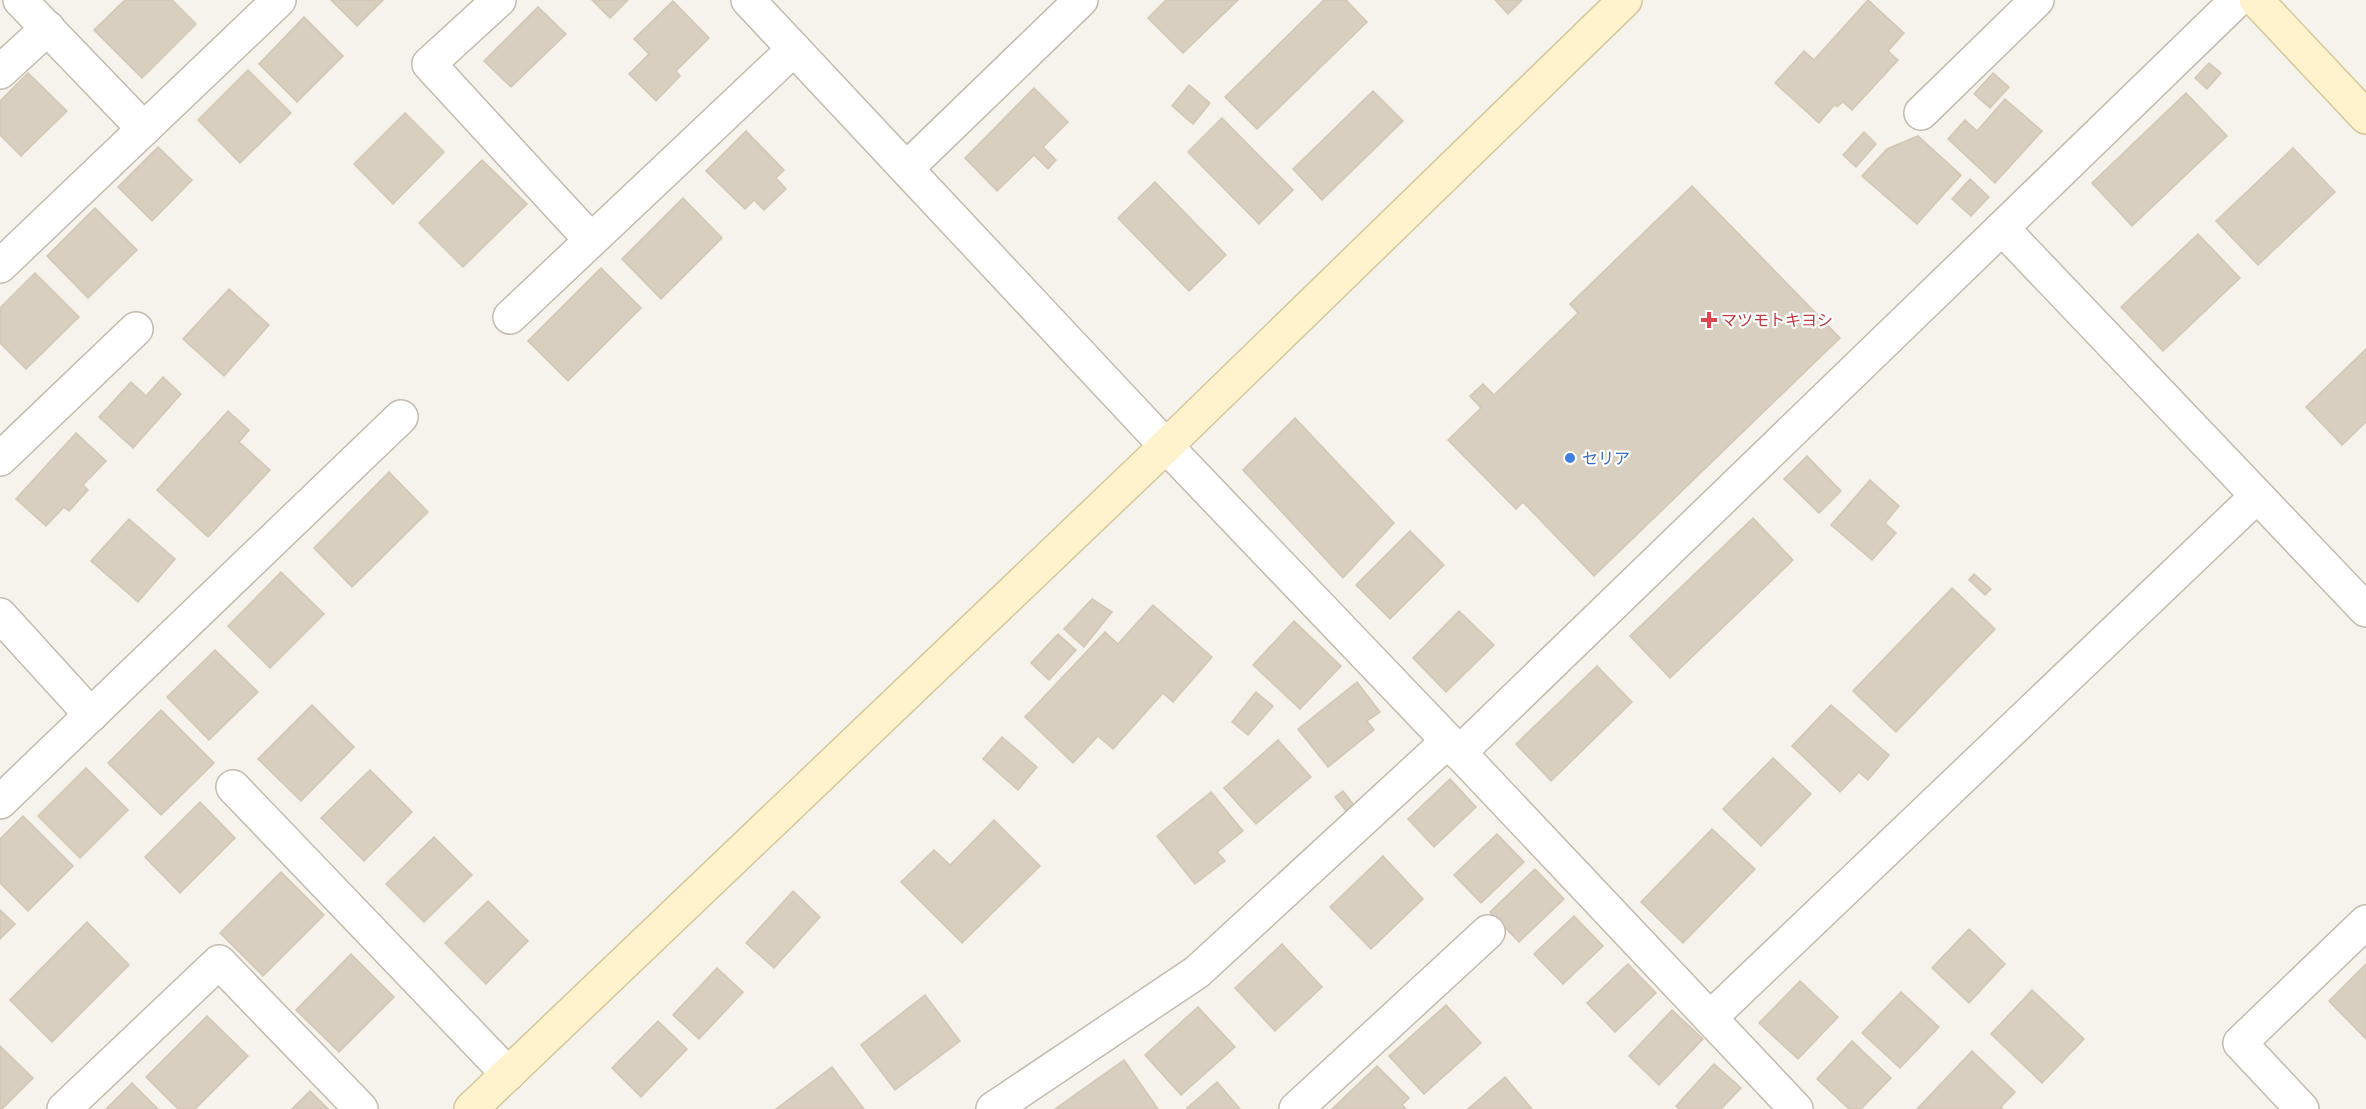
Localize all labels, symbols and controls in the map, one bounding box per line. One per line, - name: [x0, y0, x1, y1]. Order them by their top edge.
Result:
- place label: マツモトキヨシ: [1721, 311, 1833, 330]
- marker: マツモトキヨシ: [1702, 313, 1716, 327]
- place label: セリア: [1582, 449, 1630, 468]
- marker: セリア: [1563, 451, 1577, 465]

